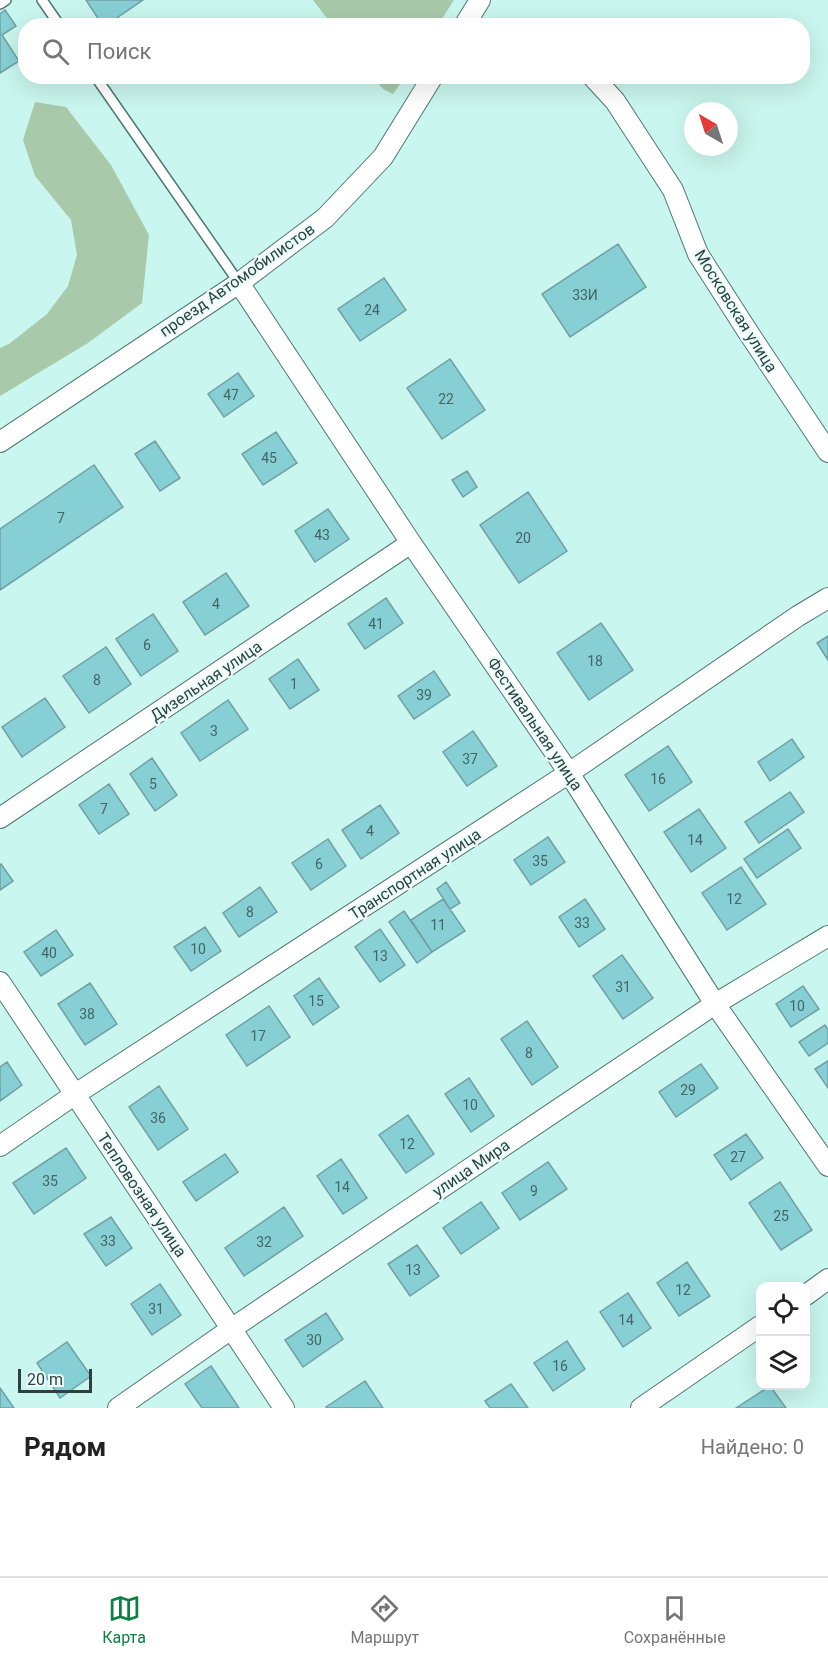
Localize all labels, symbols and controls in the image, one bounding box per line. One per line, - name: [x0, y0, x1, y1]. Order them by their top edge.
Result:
- search box: [18, 18, 810, 84]
- icon: search: [39, 35, 72, 68]
- text: Поиск: [87, 39, 151, 64]
- north arrow: [684, 102, 738, 156]
- street label: проезд Автомобилистов: [156, 219, 318, 341]
- street label: Московская улица: [691, 246, 781, 376]
- house number: 33И: [572, 287, 598, 303]
- house number: 24: [364, 302, 380, 318]
- house number: 47: [223, 387, 239, 403]
- house number: 22: [438, 391, 454, 407]
- house number: 45: [261, 450, 277, 466]
- house number: 7: [57, 510, 65, 526]
- house number: 43: [314, 527, 330, 543]
- house number: 20: [515, 530, 531, 546]
- house number: 4: [212, 596, 220, 612]
- house number: 41: [368, 616, 384, 632]
- house number: 6: [143, 637, 151, 653]
- street label: Дизельная улица: [147, 637, 265, 725]
- house number: 18: [587, 653, 603, 669]
- street label: Фестивальная улица: [483, 654, 587, 794]
- house number: 8: [93, 672, 101, 688]
- house number: 1: [290, 676, 298, 692]
- house number: 39: [416, 687, 432, 703]
- house number: 3: [210, 723, 218, 739]
- house number: 37: [462, 751, 478, 767]
- house number: 16: [650, 771, 666, 787]
- house number: 5: [149, 776, 157, 792]
- house number: 7: [100, 801, 108, 817]
- house number: 4: [366, 823, 374, 839]
- street label: Транспортная улица: [346, 824, 484, 924]
- house number: 14: [687, 832, 703, 848]
- house number: 35: [532, 853, 548, 869]
- house number: 6: [315, 856, 323, 872]
- house number: 12: [726, 891, 742, 907]
- house number: 8: [246, 904, 254, 920]
- house number: 33: [574, 915, 590, 931]
- house number: 11: [430, 917, 446, 933]
- house number: 10: [190, 941, 206, 957]
- house number: 40: [41, 945, 57, 961]
- house number: 13: [372, 948, 388, 964]
- house number: 31: [615, 979, 631, 995]
- house number: 15: [308, 993, 324, 1009]
- house number: 10: [789, 998, 805, 1014]
- house number: 38: [79, 1006, 95, 1022]
- house number: 17: [250, 1028, 266, 1044]
- house number: 8: [525, 1045, 533, 1061]
- house number: 29: [680, 1082, 696, 1098]
- house number: 10: [462, 1097, 478, 1113]
- house number: 36: [150, 1110, 166, 1126]
- street label: Тепловозная улица: [93, 1129, 191, 1261]
- street label: улица Мира: [429, 1135, 513, 1201]
- house number: 12: [399, 1136, 415, 1152]
- house number: 27: [730, 1149, 746, 1165]
- house number: 35: [42, 1173, 58, 1189]
- house number: 14: [334, 1179, 350, 1195]
- house number: 9: [530, 1183, 538, 1199]
- house number: 25: [773, 1208, 789, 1224]
- house number: 33: [100, 1233, 116, 1249]
- house number: 32: [256, 1234, 272, 1250]
- house number: 13: [405, 1262, 421, 1278]
- house number: 12: [675, 1282, 691, 1298]
- map controls: [756, 1282, 810, 1390]
- button: locate: [756, 1282, 810, 1336]
- house number: 31: [148, 1301, 164, 1317]
- house number: 14: [618, 1312, 634, 1328]
- house number: 30: [306, 1332, 322, 1348]
- button: layers: [756, 1336, 810, 1390]
- house number: 16: [552, 1358, 568, 1374]
- scale bar: [18, 1366, 92, 1394]
- text: 20 m: [27, 1370, 63, 1389]
- text: Рядом: [24, 1432, 106, 1462]
- text: Найдено: 0: [701, 1435, 804, 1459]
- tab: Карта: [102, 1592, 146, 1647]
- tab: Маршрут: [350, 1592, 419, 1647]
- tab: Сохранённые: [624, 1592, 726, 1647]

